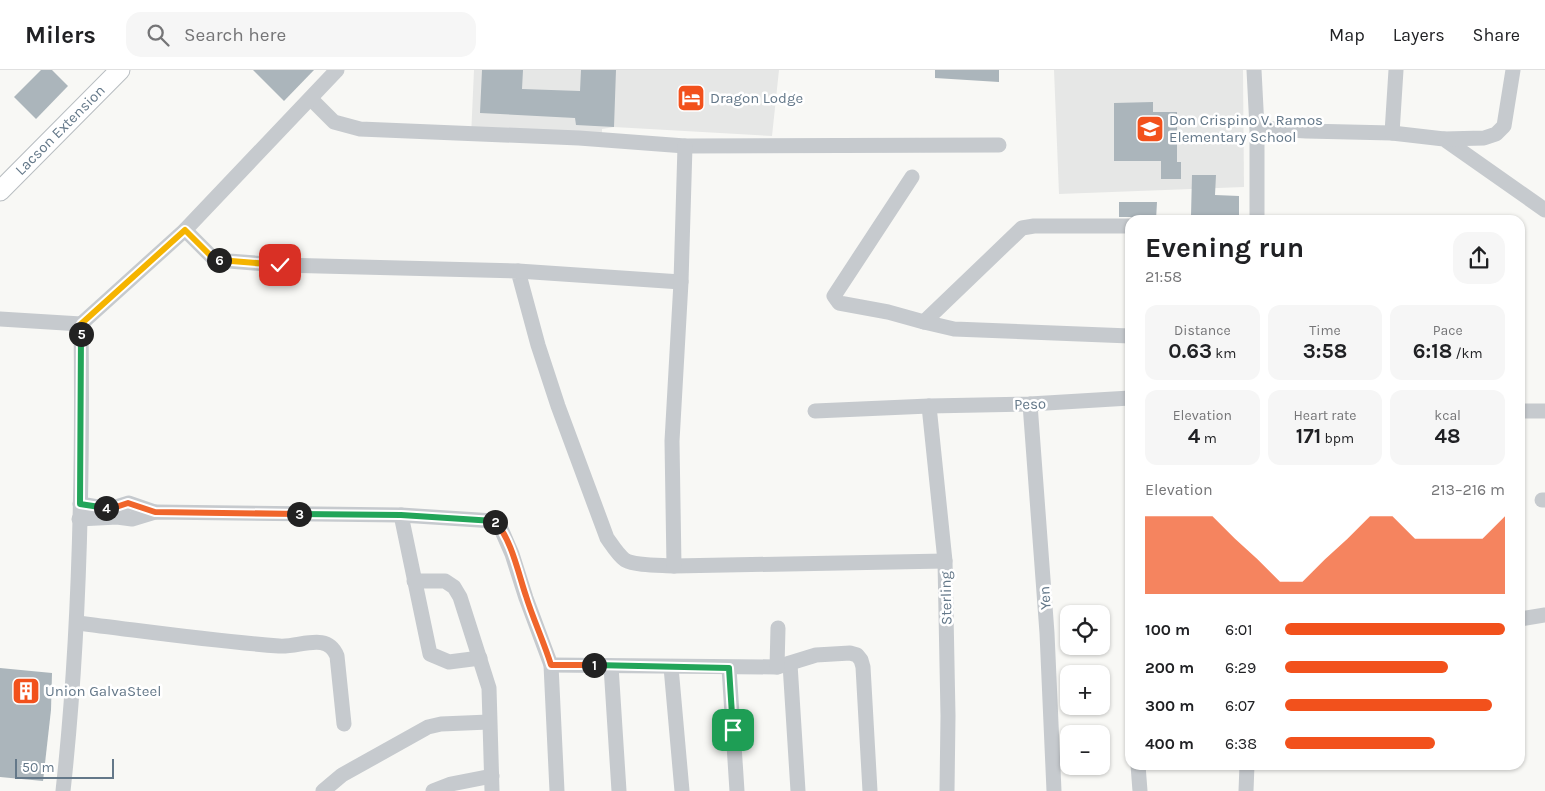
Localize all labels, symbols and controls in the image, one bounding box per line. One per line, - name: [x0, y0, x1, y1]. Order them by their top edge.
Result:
- search box: [126, 12, 476, 57]
- text: Milers: [25, 21, 96, 49]
- icon: search: [144, 21, 172, 49]
- text: Search here: [184, 24, 286, 46]
- text: Map: [1329, 24, 1365, 46]
- text: Layers: [1393, 24, 1445, 46]
- text: Share: [1473, 24, 1520, 46]
- street label: Lacson Extension: [11, 81, 109, 179]
- hotel icon: Dragon Lodge: [676, 83, 706, 113]
- place label: Dragon Lodge: [710, 89, 803, 107]
- place label: Don Crispino V. Ramos Elementary School: [1169, 111, 1323, 146]
- school or university icon: Don Crispino V. Ramos Elementary School: [1135, 114, 1165, 144]
- text: Evening run: [1145, 231, 1304, 264]
- button: share: [1453, 232, 1505, 284]
- pin: [259, 244, 301, 286]
- pin: 6: [206, 248, 232, 272]
- icon: check: [266, 251, 294, 279]
- text: 6: [215, 252, 224, 269]
- text: 21:58: [1145, 267, 1182, 286]
- pin: 5: [68, 322, 94, 346]
- text: Distance: [1174, 322, 1231, 339]
- text: Time: [1309, 322, 1341, 339]
- text: Pace: [1433, 322, 1463, 339]
- text: 5: [77, 326, 86, 343]
- text: 0.63: [1168, 339, 1212, 363]
- text: 3:58: [1303, 339, 1347, 363]
- text: 6:18: [1413, 339, 1452, 363]
- text: km: [1212, 345, 1236, 362]
- text: /km: [1452, 345, 1483, 362]
- street label: Peso: [1014, 394, 1046, 414]
- text: Elevation: [1173, 407, 1232, 424]
- text: Heart rate: [1293, 407, 1357, 424]
- text: kcal: [1434, 407, 1461, 424]
- text: 4: [1188, 424, 1200, 448]
- text: 171: [1296, 424, 1321, 448]
- text: 48: [1435, 424, 1461, 448]
- text: m: [1200, 430, 1217, 447]
- text: bpm: [1321, 430, 1354, 447]
- text: Elevation: [1145, 480, 1213, 499]
- text: 213–216 m: [1431, 480, 1505, 499]
- pin: 4: [94, 496, 118, 520]
- text: 4: [102, 500, 111, 517]
- pin: 3: [286, 502, 312, 526]
- text: 3: [295, 506, 304, 523]
- pin: 2: [482, 510, 508, 534]
- text: 2: [491, 514, 500, 531]
- street label: Sterling: [937, 570, 955, 625]
- street label: Yen: [1035, 585, 1055, 611]
- map controls: [1060, 605, 1110, 775]
- button: locate: [1060, 605, 1110, 655]
- text: 100 m: [1145, 620, 1190, 639]
- text: 6:01: [1225, 620, 1253, 639]
- pin: 1: [582, 652, 606, 678]
- text: 1: [592, 657, 597, 674]
- text: 200 m: [1145, 658, 1194, 677]
- text: 6:29: [1225, 658, 1256, 677]
- button: +: [1060, 665, 1110, 715]
- building icon: Union GalvaSteel: [11, 676, 41, 706]
- place label: Union GalvaSteel: [45, 682, 161, 700]
- text: 300 m: [1145, 696, 1194, 715]
- text: 6:07: [1225, 696, 1255, 715]
- pin: [712, 709, 754, 751]
- icon: arrive: [719, 716, 747, 744]
- button: −: [1060, 725, 1110, 775]
- text: 400 m: [1145, 734, 1194, 753]
- text: 6:38: [1225, 734, 1257, 753]
- scale bar: [15, 756, 114, 779]
- text: 50 m: [22, 759, 55, 776]

